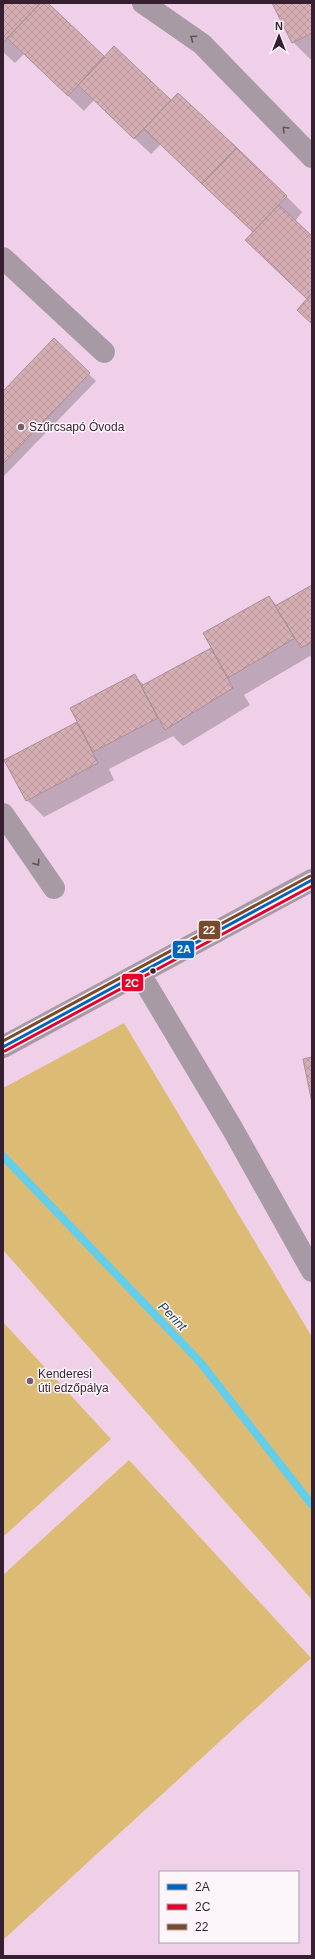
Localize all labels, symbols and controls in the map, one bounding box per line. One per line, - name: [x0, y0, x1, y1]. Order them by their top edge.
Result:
- north arrow: [259, 16, 299, 56]
- text: N: [275, 20, 283, 32]
- one-way arrow: [190, 35, 197, 43]
- one-way arrow: [282, 126, 290, 134]
- place label: Szűrcsapó Óvoda: [29, 419, 125, 434]
- marker: Szűrcsapó Óvoda: [16, 422, 26, 432]
- one-way arrow: [32, 859, 40, 866]
- line badge: 22: [198, 920, 221, 940]
- text: 22: [203, 924, 215, 936]
- line badge: 2A: [172, 940, 195, 959]
- text: 2A: [177, 943, 191, 955]
- unlabelled marker: [148, 966, 158, 976]
- line badge: 2C: [121, 973, 144, 992]
- text: 2C: [125, 977, 139, 989]
- water label: Perint: [155, 1299, 191, 1335]
- place label: Kenderesi úti edzőpálya: [38, 1367, 109, 1395]
- marker: Kenderesi úti edzőpálya: [25, 1376, 35, 1386]
- legend: [159, 1871, 299, 1943]
- text: 2A: [195, 1880, 210, 1894]
- text: 2C: [195, 1900, 211, 1914]
- text: 22: [195, 1920, 209, 1934]

